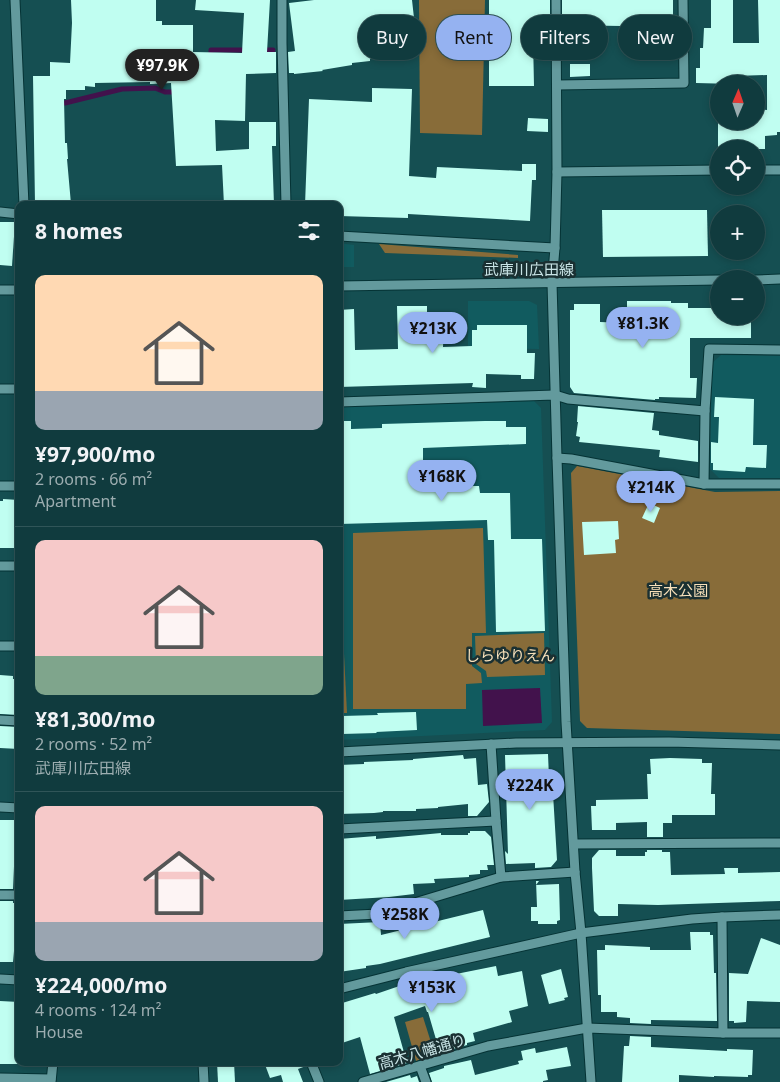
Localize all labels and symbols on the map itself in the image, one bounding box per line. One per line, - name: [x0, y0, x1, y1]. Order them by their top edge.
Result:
- pin: ¥97.9K: [121, 48, 203, 91]
- north arrow: [710, 75, 765, 130]
- street label: 武庫川広田線: [484, 259, 574, 279]
- pin: ¥81.3K: [602, 306, 684, 349]
- pin: ¥213K: [398, 312, 468, 354]
- pin: ¥168K: [407, 460, 477, 502]
- pin: ¥214K: [616, 470, 686, 513]
- park label: 高木公園: [648, 580, 708, 600]
- park label: しらゆりえん: [465, 645, 555, 665]
- pin: ¥224K: [495, 768, 565, 811]
- pin: ¥258K: [370, 898, 440, 940]
- pin: ¥153K: [397, 970, 467, 1013]
- street label: 高木八幡通り: [376, 1029, 468, 1073]

